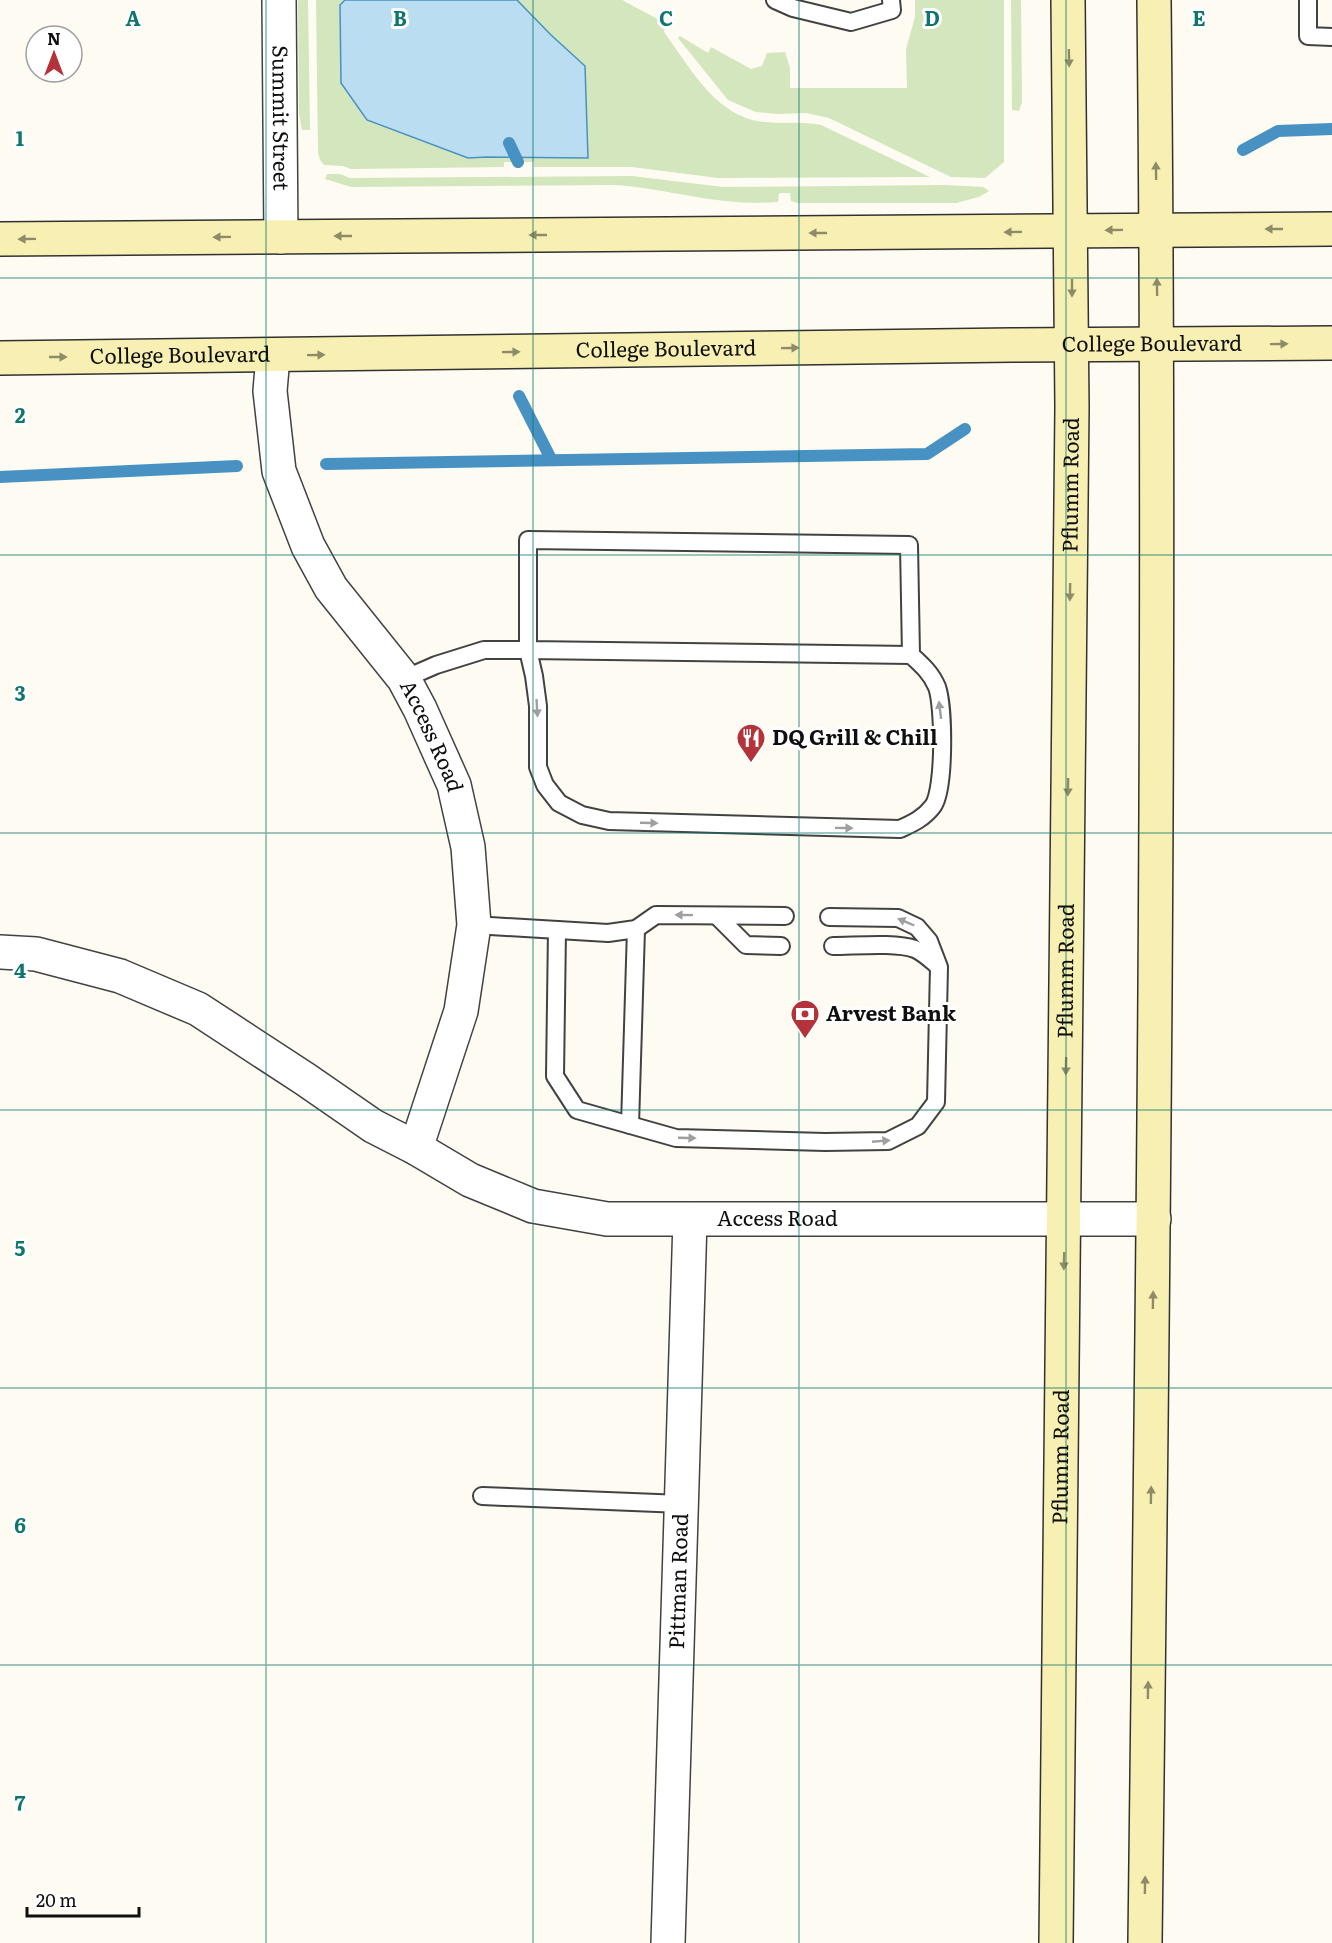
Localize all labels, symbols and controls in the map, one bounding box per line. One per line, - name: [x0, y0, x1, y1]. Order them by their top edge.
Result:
- text: A: [125, 2, 141, 32]
- text: B: [393, 2, 407, 32]
- text: C: [659, 2, 673, 32]
- text: D: [924, 2, 940, 32]
- text: E: [1192, 2, 1206, 32]
- north arrow: [24, 24, 84, 84]
- text: N: [47, 26, 61, 50]
- street label: Summit Street: [266, 45, 299, 191]
- one-way arrow: [1064, 49, 1074, 68]
- text: 1: [16, 122, 24, 152]
- one-way arrow: [1151, 162, 1161, 181]
- one-way arrow: [1264, 224, 1283, 234]
- one-way arrow: [1104, 226, 1123, 235]
- one-way arrow: [1004, 227, 1023, 236]
- one-way arrow: [809, 228, 828, 238]
- one-way arrow: [529, 230, 548, 240]
- one-way arrow: [334, 231, 353, 241]
- one-way arrow: [213, 232, 232, 242]
- one-way arrow: [18, 234, 37, 244]
- one-way arrow: [1067, 278, 1077, 297]
- one-way arrow: [1152, 278, 1162, 297]
- street label: College Boulevard: [1062, 326, 1242, 358]
- street label: College Boulevard: [575, 330, 757, 364]
- street label: College Boulevard: [89, 337, 271, 370]
- one-way arrow: [1270, 339, 1289, 349]
- one-way arrow: [781, 343, 800, 353]
- one-way arrow: [502, 347, 521, 357]
- one-way arrow: [307, 350, 326, 360]
- one-way arrow: [49, 352, 68, 362]
- text: 2: [15, 399, 26, 429]
- street label: Pflumm Road: [1052, 417, 1085, 553]
- one-way arrow: [1065, 583, 1075, 602]
- street label: Access Road: [394, 673, 473, 794]
- text: 3: [14, 677, 26, 707]
- one-way arrow: [533, 698, 542, 717]
- one-way arrow: [936, 700, 945, 719]
- place label: DQ Grill & Chill: [772, 720, 938, 751]
- restaurant icon: DQ Grill & Chill: [735, 722, 767, 764]
- one-way arrow: [1064, 778, 1073, 797]
- one-way arrow: [639, 818, 658, 828]
- one-way arrow: [834, 823, 853, 833]
- street label: Pflumm Road: [1047, 903, 1080, 1039]
- one-way arrow: [675, 910, 694, 920]
- one-way arrow: [896, 917, 914, 927]
- text: 4: [14, 954, 26, 984]
- place label: Arvest Bank: [826, 996, 957, 1027]
- bank icon: Arvest Bank: [789, 998, 821, 1040]
- one-way arrow: [1061, 1057, 1071, 1076]
- one-way arrow: [677, 1133, 696, 1143]
- one-way arrow: [872, 1136, 891, 1146]
- street label: Access Road: [717, 1201, 838, 1232]
- text: 5: [15, 1232, 26, 1262]
- one-way arrow: [1059, 1252, 1069, 1271]
- one-way arrow: [1148, 1290, 1158, 1309]
- street label: Pflumm Road: [1042, 1389, 1075, 1525]
- one-way arrow: [1146, 1485, 1155, 1504]
- text: 6: [14, 1509, 26, 1539]
- street label: Pittman Road: [659, 1512, 694, 1650]
- one-way arrow: [1143, 1680, 1153, 1699]
- text: 7: [15, 1787, 26, 1817]
- one-way arrow: [1140, 1875, 1150, 1894]
- scale bar: [27, 1880, 140, 1918]
- text: 20 m: [36, 1886, 77, 1913]

